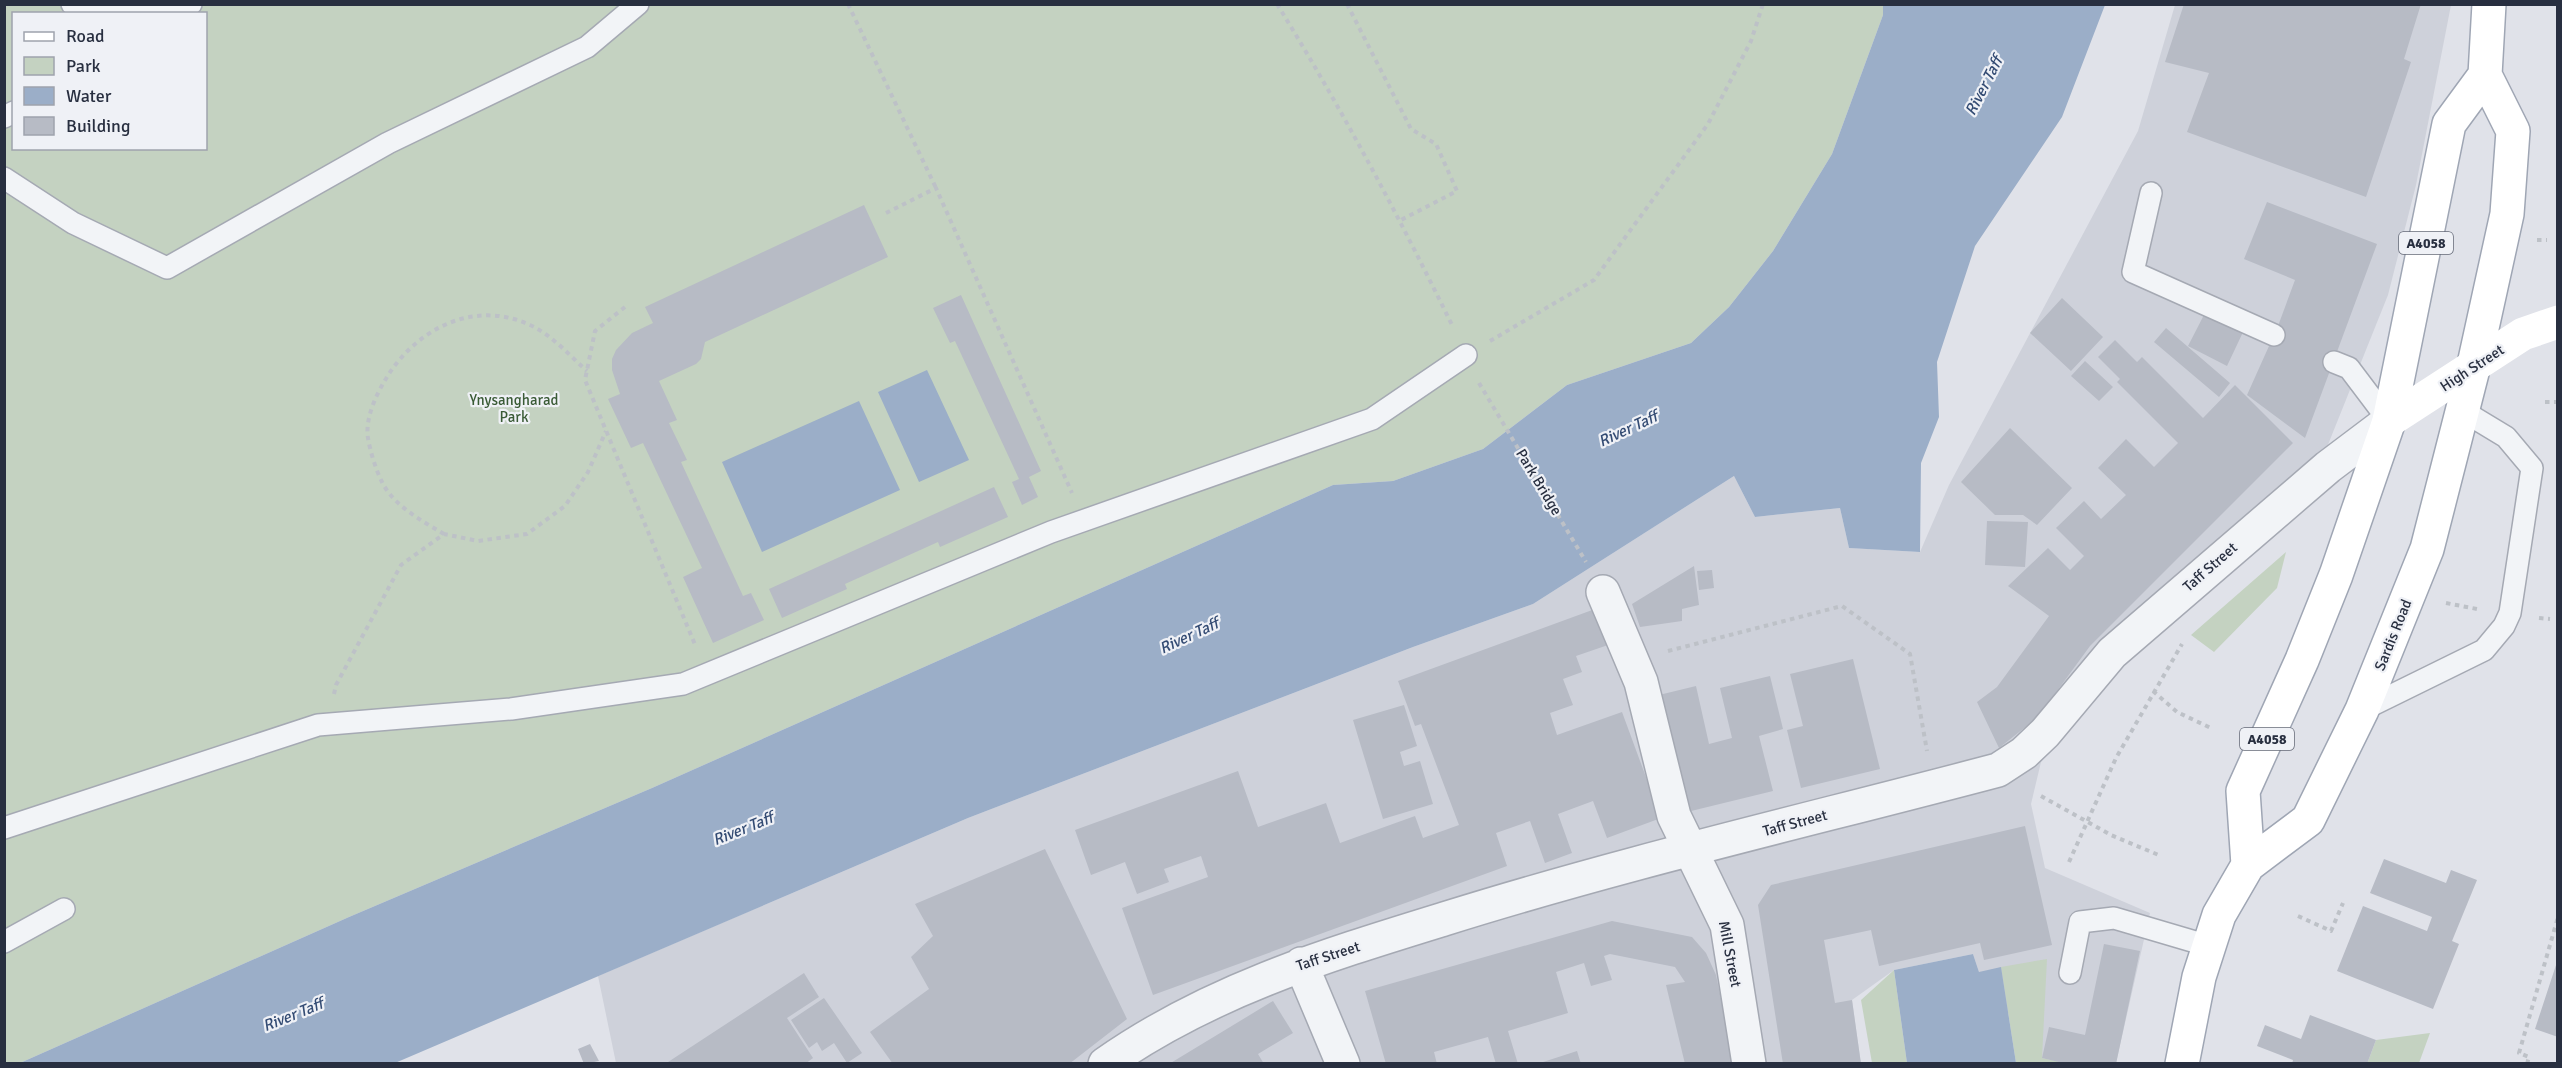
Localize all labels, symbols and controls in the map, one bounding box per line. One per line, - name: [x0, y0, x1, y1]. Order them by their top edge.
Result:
- legend: [12, 12, 207, 150]
- text: Road: [66, 25, 105, 47]
- water label: River Taff: [1961, 50, 2009, 119]
- text: Park: [66, 55, 101, 77]
- text: Water: [66, 85, 112, 107]
- text: Building: [66, 115, 130, 137]
- road number: A4058: [2399, 232, 2453, 254]
- street label: High Street: [2437, 341, 2507, 395]
- park label: Ynysangharad Park: [470, 391, 558, 426]
- water label: River Taff: [1595, 405, 1664, 451]
- street label: Park Bridge: [1512, 446, 1566, 518]
- street label: Taff Street: [2179, 539, 2241, 595]
- street label: Sardis Road: [2371, 597, 2415, 673]
- water label: River Taff: [1156, 612, 1225, 658]
- road number: A4058: [2240, 728, 2294, 750]
- water label: River Taff: [710, 806, 780, 850]
- street label: Taff Street: [1761, 806, 1829, 840]
- street label: Mill Street: [1715, 919, 1745, 989]
- street label: Taff Street: [1294, 937, 1362, 975]
- water label: River Taff: [260, 992, 330, 1036]

